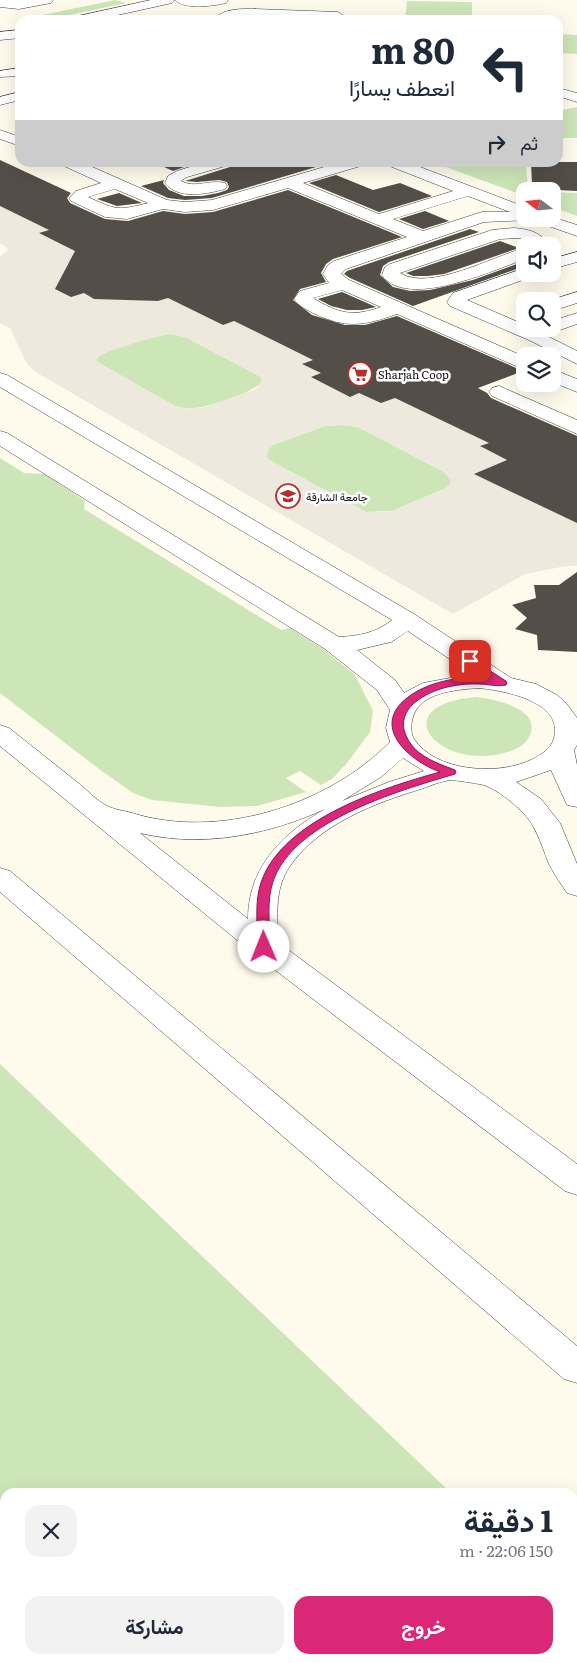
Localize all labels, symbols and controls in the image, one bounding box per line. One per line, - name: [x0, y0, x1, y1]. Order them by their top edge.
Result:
- text: 80 m: [371, 23, 455, 75]
- icon: left: [473, 35, 538, 100]
- text: انعطف يسارًا: [349, 70, 455, 103]
- text: ثم: [520, 128, 538, 156]
- icon: right: [482, 130, 510, 158]
- north arrow: [516, 182, 561, 228]
- map controls: [516, 182, 561, 392]
- button: sound: [516, 237, 561, 282]
- button: search: [516, 292, 561, 337]
- button: layers: [516, 347, 561, 392]
- supermarket icon: Sharjah Coop: [347, 361, 373, 387]
- place label: Sharjah Coop: [378, 366, 449, 382]
- school or university icon: جامعة الشارقة: [275, 483, 301, 509]
- place label: جامعة الشارقة: [306, 488, 368, 504]
- pin: [449, 640, 491, 682]
- icon: arrive: [456, 647, 484, 675]
- position arrow: [237, 920, 289, 972]
- text: 1 دقيقة: [464, 1497, 553, 1541]
- button: close: [25, 1505, 77, 1557]
- text: 150 m · 22:06: [459, 1538, 553, 1562]
- button: مشاركة: [25, 1596, 284, 1654]
- button: خروج: [294, 1596, 553, 1654]

